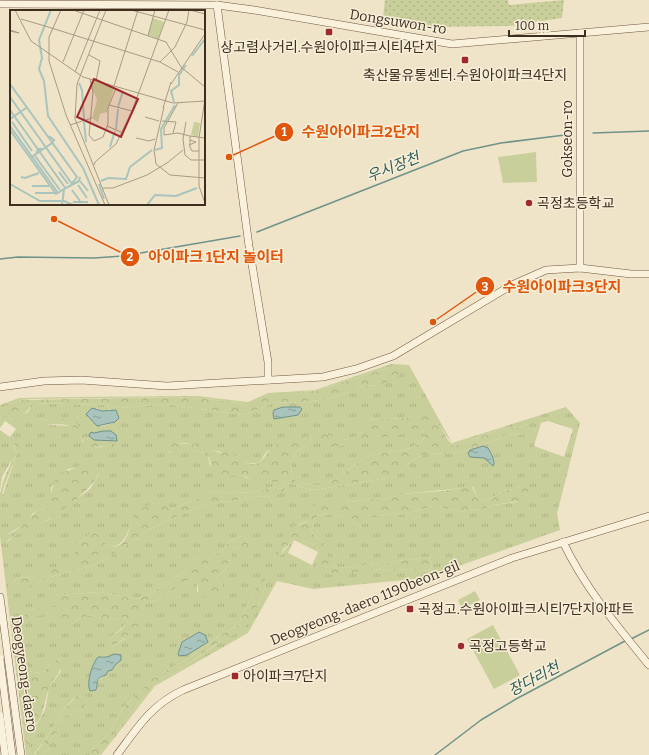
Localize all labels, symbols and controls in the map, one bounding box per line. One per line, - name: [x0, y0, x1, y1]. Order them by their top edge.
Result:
- street label: Dongsuwon-ro: [348, 6, 448, 38]
- inset map: [10, 10, 205, 205]
- scale bar: [509, 12, 585, 38]
- text: 100 m: [515, 19, 550, 33]
- marker: 상고렴사거리.수원아이파크시티4단지: [324, 27, 334, 37]
- place label: 상고렴사거리.수원아이파크시티4단지: [220, 39, 438, 56]
- marker: 축산물유통센터.수원아이파크4단지: [460, 55, 470, 65]
- place label: 축산물유통센터.수원아이파크4단지: [363, 67, 567, 84]
- street label: Gokseon-ro: [559, 100, 576, 178]
- callout: 수원아이파크2단지: [274, 119, 428, 146]
- text: 수원아이파크2단지: [302, 123, 420, 141]
- text: 1: [281, 125, 287, 139]
- water label: 우시장천: [364, 147, 424, 186]
- place label: 곡정초등학교: [537, 195, 614, 212]
- marker: 곡정초등학교: [524, 198, 534, 208]
- callout: 아이파크 1단지 놀이터: [120, 243, 292, 270]
- text: 아이파크 1단지 놀이터: [148, 248, 284, 266]
- text: 2: [127, 250, 134, 264]
- callout: 수원아이파크3단지: [475, 273, 630, 300]
- text: 수원아이파크3단지: [502, 278, 622, 296]
- text: 3: [482, 280, 489, 294]
- street label: Deogyeong-daero 1190beon-gil: [268, 557, 462, 649]
- place label: 곡정고.수원아이파크시티7단지아파트: [418, 601, 634, 618]
- marker: 곡정고.수원아이파크시티7단지아파트: [405, 604, 415, 614]
- street label: Deogyeong-daero: [7, 615, 41, 733]
- place label: 곡정고등학교: [469, 638, 546, 655]
- marker: 곡정고등학교: [456, 641, 466, 651]
- water label: 장다리천: [505, 657, 565, 700]
- place label: 아이파크7단지: [243, 668, 327, 685]
- marker: 아이파크7단지: [230, 671, 240, 681]

